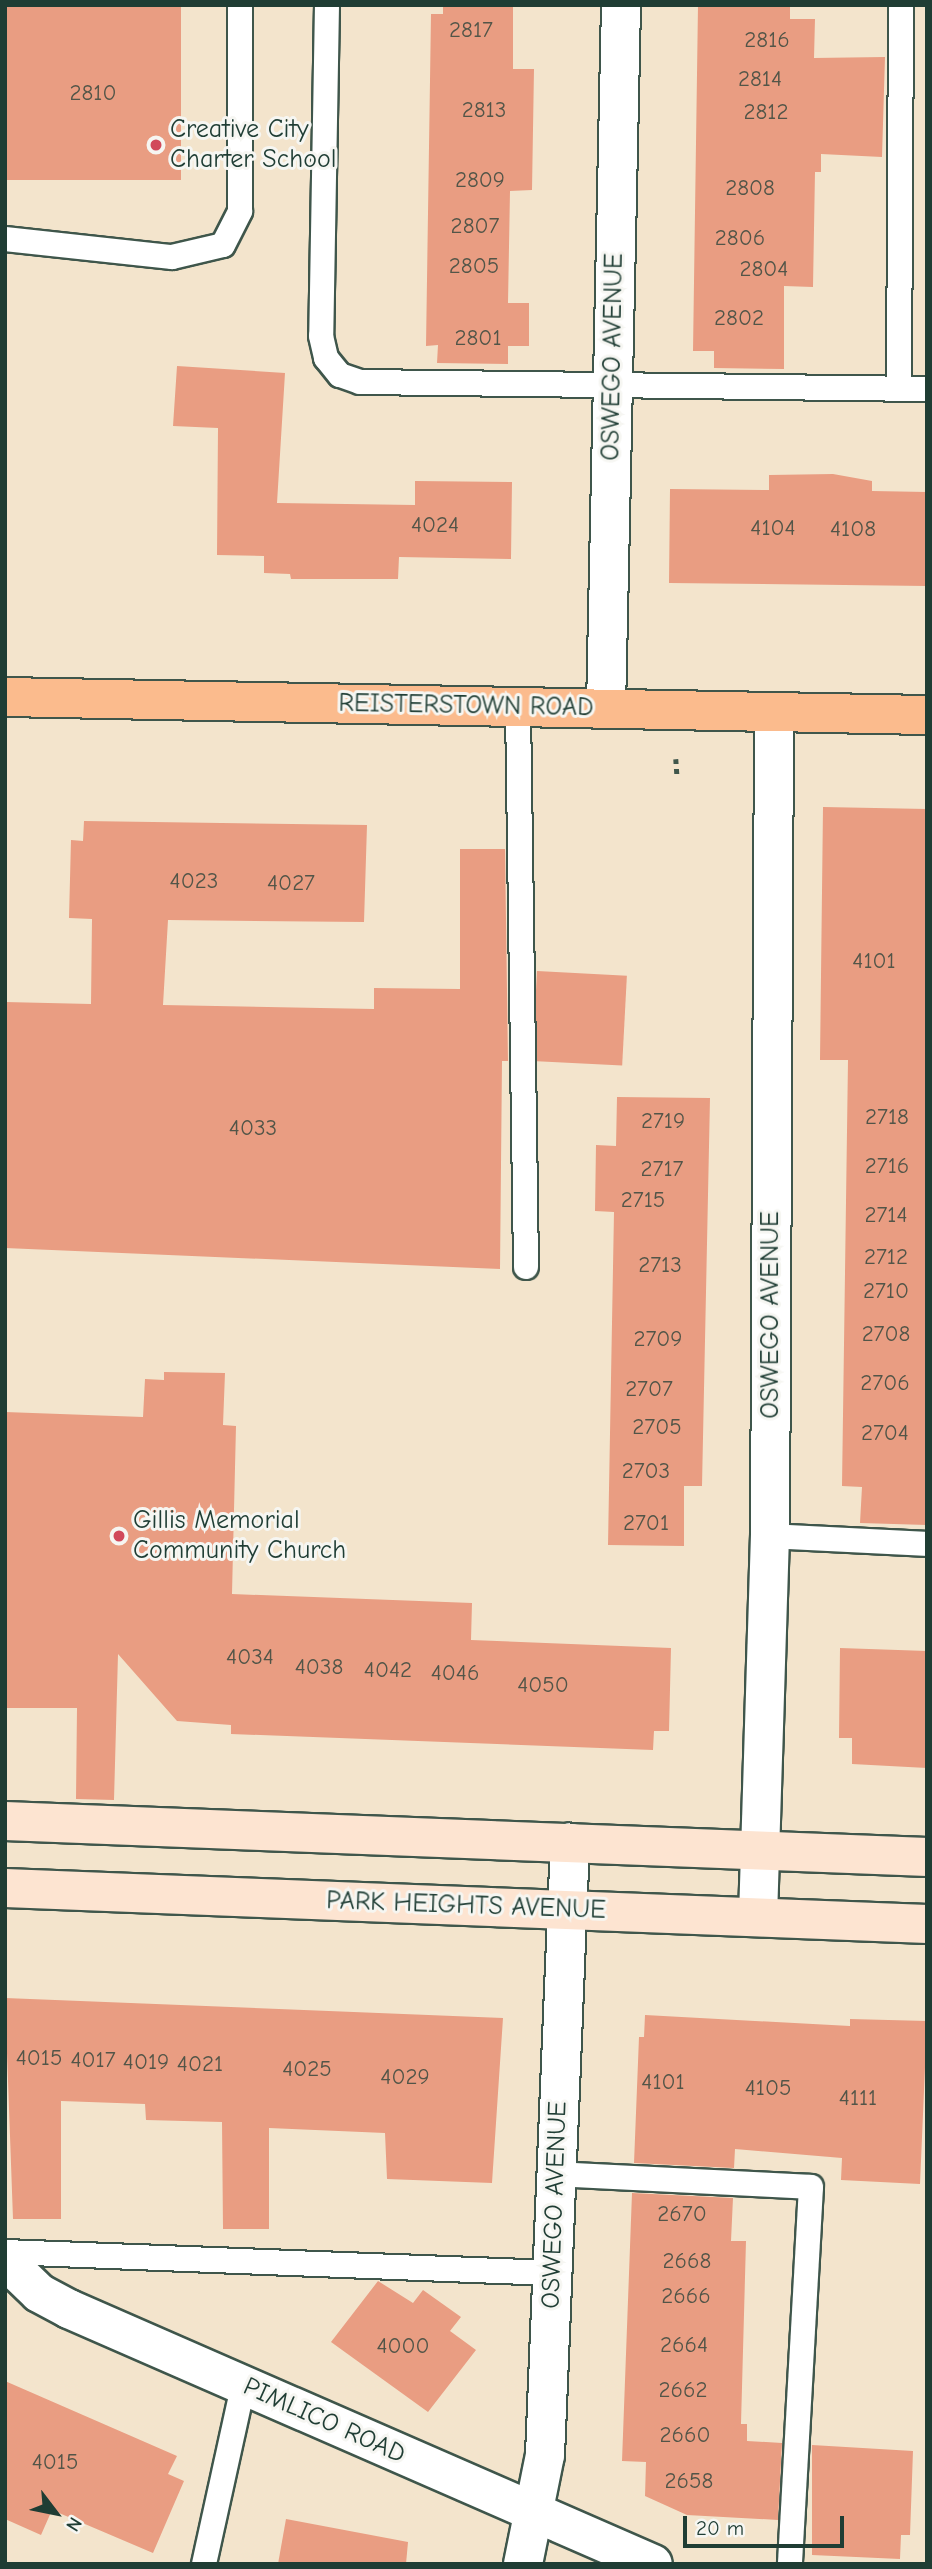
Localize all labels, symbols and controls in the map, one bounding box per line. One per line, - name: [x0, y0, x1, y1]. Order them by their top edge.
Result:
- house number: 2817: [449, 16, 493, 44]
- house number: 2816: [744, 26, 790, 54]
- house number: 2814: [738, 65, 782, 93]
- house number: 2810: [70, 79, 116, 107]
- house number: 2813: [462, 96, 506, 124]
- house number: 2812: [743, 98, 789, 126]
- place label: Creative City Charter School: [170, 114, 336, 176]
- marker: Creative City Charter School: [148, 137, 164, 153]
- house number: 2809: [455, 166, 505, 194]
- house number: 2808: [725, 174, 775, 202]
- house number: 2807: [451, 212, 499, 240]
- house number: 2806: [715, 224, 765, 252]
- house number: 2805: [449, 252, 499, 280]
- street label: OSWEGO AVENUE: [596, 253, 630, 461]
- house number: 2804: [739, 255, 789, 283]
- house number: 2802: [714, 304, 764, 332]
- house number: 2801: [455, 324, 501, 352]
- house number: 4024: [411, 511, 459, 539]
- house number: 4104: [750, 514, 796, 542]
- house number: 4108: [830, 515, 876, 543]
- street label: REISTERSTOWN ROAD: [338, 688, 594, 724]
- house number: 4023: [170, 867, 218, 895]
- house number: 4027: [267, 869, 315, 897]
- house number: 4101: [852, 947, 896, 975]
- house number: 2718: [865, 1103, 909, 1131]
- house number: 2719: [641, 1107, 685, 1135]
- house number: 4033: [229, 1114, 277, 1142]
- house number: 2716: [865, 1152, 909, 1180]
- house number: 2717: [641, 1155, 683, 1183]
- house number: 2715: [621, 1186, 665, 1214]
- house number: 2714: [864, 1201, 908, 1229]
- street label: OSWEGO AVENUE: [755, 1211, 787, 1419]
- house number: 2712: [864, 1243, 908, 1271]
- house number: 2713: [638, 1251, 682, 1279]
- house number: 2710: [863, 1277, 909, 1305]
- house number: 2708: [862, 1320, 910, 1348]
- house number: 2709: [633, 1325, 683, 1353]
- house number: 2706: [860, 1369, 910, 1397]
- house number: 2707: [625, 1375, 673, 1403]
- house number: 2705: [632, 1413, 682, 1441]
- house number: 2704: [861, 1419, 909, 1447]
- house number: 2703: [622, 1457, 670, 1485]
- place label: Gillis Memorial Community Church: [133, 1505, 346, 1566]
- house number: 2701: [623, 1509, 669, 1537]
- marker: Gillis Memorial Community Church: [111, 1528, 127, 1544]
- house number: 4034: [226, 1643, 274, 1671]
- house number: 4038: [295, 1653, 343, 1681]
- house number: 4042: [364, 1656, 412, 1684]
- house number: 4046: [431, 1659, 479, 1687]
- house number: 4050: [517, 1671, 569, 1699]
- street label: PARK HEIGHTS AVENUE: [326, 1886, 606, 1926]
- house number: 4015: [16, 2044, 62, 2072]
- house number: 4017: [70, 2046, 116, 2074]
- house number: 4019: [123, 2048, 169, 2076]
- house number: 4021: [177, 2050, 223, 2078]
- house number: 4025: [282, 2055, 332, 2083]
- house number: 4029: [380, 2063, 430, 2091]
- house number: 4101: [641, 2068, 685, 2096]
- house number: 4105: [745, 2074, 791, 2102]
- house number: 4111: [839, 2084, 877, 2112]
- street label: OSWEGO AVENUE: [536, 2101, 574, 2309]
- house number: 2670: [657, 2200, 707, 2228]
- house number: 2668: [663, 2247, 711, 2275]
- house number: 2666: [661, 2282, 711, 2310]
- house number: 2664: [660, 2331, 708, 2359]
- house number: 4000: [376, 2332, 430, 2360]
- street label: PIMLICO ROAD: [238, 2371, 410, 2471]
- house number: 2662: [659, 2376, 707, 2404]
- house number: 2660: [660, 2421, 710, 2449]
- house number: 4015: [32, 2448, 78, 2476]
- house number: 2658: [665, 2467, 713, 2495]
- north arrow: [21, 2478, 91, 2548]
- scale bar: [687, 2502, 848, 2546]
- text: N: [61, 2513, 86, 2535]
- text: 20 m: [696, 2516, 744, 2540]

